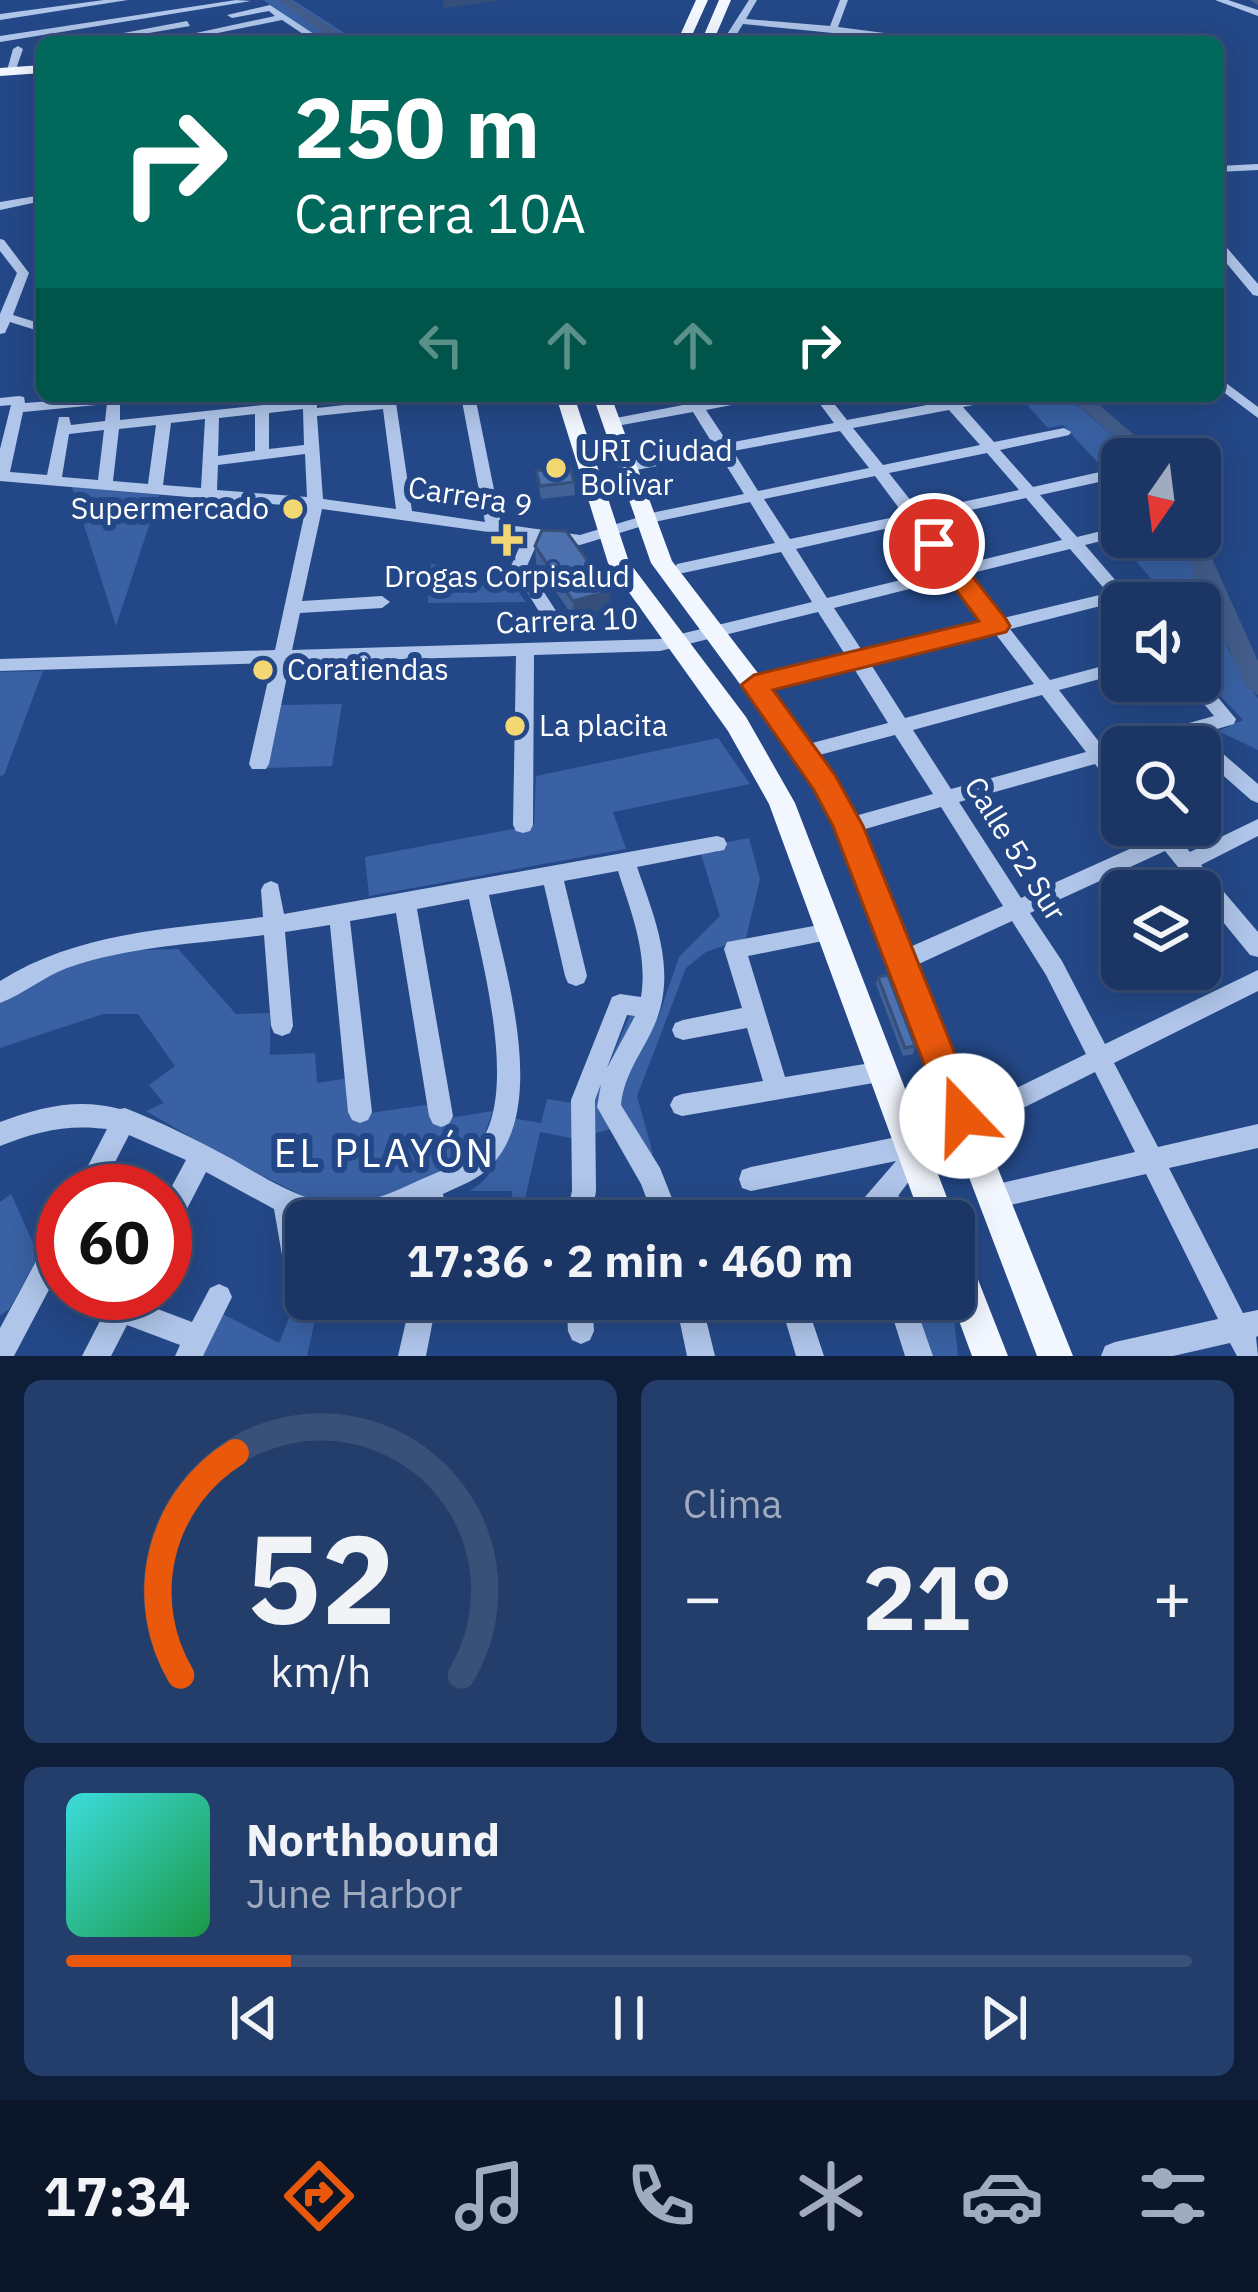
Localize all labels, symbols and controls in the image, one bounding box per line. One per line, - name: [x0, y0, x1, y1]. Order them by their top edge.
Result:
- text: 250 m: [294, 72, 540, 181]
- icon: right: [96, 84, 252, 240]
- text: Carrera 10A: [294, 178, 586, 248]
- icon: left: [408, 312, 474, 378]
- icon: ahead: [534, 312, 600, 378]
- icon: ahead: [660, 312, 726, 378]
- icon: right: [786, 312, 852, 378]
- place label: URI Ciudad Bolivar: [580, 430, 733, 503]
- north arrow: [1101, 438, 1221, 558]
- map controls: [1101, 438, 1221, 990]
- marker: URI Ciudad Bolivar: [543, 455, 569, 481]
- street label: Carrera 9: [405, 466, 535, 525]
- place label: Supermercado: [71, 488, 269, 527]
- pin: [883, 493, 985, 595]
- marker: Supermercado: [280, 496, 306, 522]
- icon: arrive: [901, 511, 967, 577]
- marker: Drogas Corpisalud: [494, 527, 520, 553]
- place label: Drogas Corpisalud: [384, 556, 630, 595]
- button: sound: [1101, 582, 1221, 702]
- street label: Carrera 10: [495, 598, 639, 641]
- place label: Coratiendas: [287, 649, 449, 688]
- marker: Coratiendas: [250, 657, 276, 683]
- place label: La placita: [539, 705, 668, 744]
- marker: La placita: [502, 713, 528, 739]
- button: search: [1101, 726, 1221, 846]
- street label: Calle 52 Sur: [957, 769, 1076, 928]
- button: layers: [1101, 870, 1221, 990]
- position arrow: [899, 1053, 1025, 1179]
- district label: EL PLAYÓN: [274, 1127, 496, 1178]
- speed limit sign: 60: [36, 1164, 192, 1320]
- text: 17:36 · 2 min · 460 m: [407, 1231, 853, 1289]
- text: Clima: [683, 1478, 782, 1529]
- text: 52: [246, 1496, 395, 1658]
- text: 21°: [862, 1538, 1013, 1655]
- text: −: [683, 1553, 723, 1639]
- text: +: [1152, 1553, 1192, 1639]
- text: km/h: [270, 1642, 371, 1698]
- text: Northbound: [246, 1810, 500, 1868]
- text: June Harbor: [246, 1868, 462, 1919]
- icon: previous: [221, 1985, 287, 2051]
- icon: pause: [596, 1985, 662, 2051]
- icon: next: [971, 1985, 1037, 2051]
- icon: directions: [277, 2154, 361, 2238]
- icon: music: [448, 2154, 532, 2238]
- icon: phone: [619, 2154, 703, 2238]
- icon: climate: [789, 2154, 873, 2238]
- icon: car: [960, 2154, 1044, 2238]
- icon: filters: [1131, 2154, 1215, 2238]
- text: 17:34: [43, 2161, 191, 2231]

